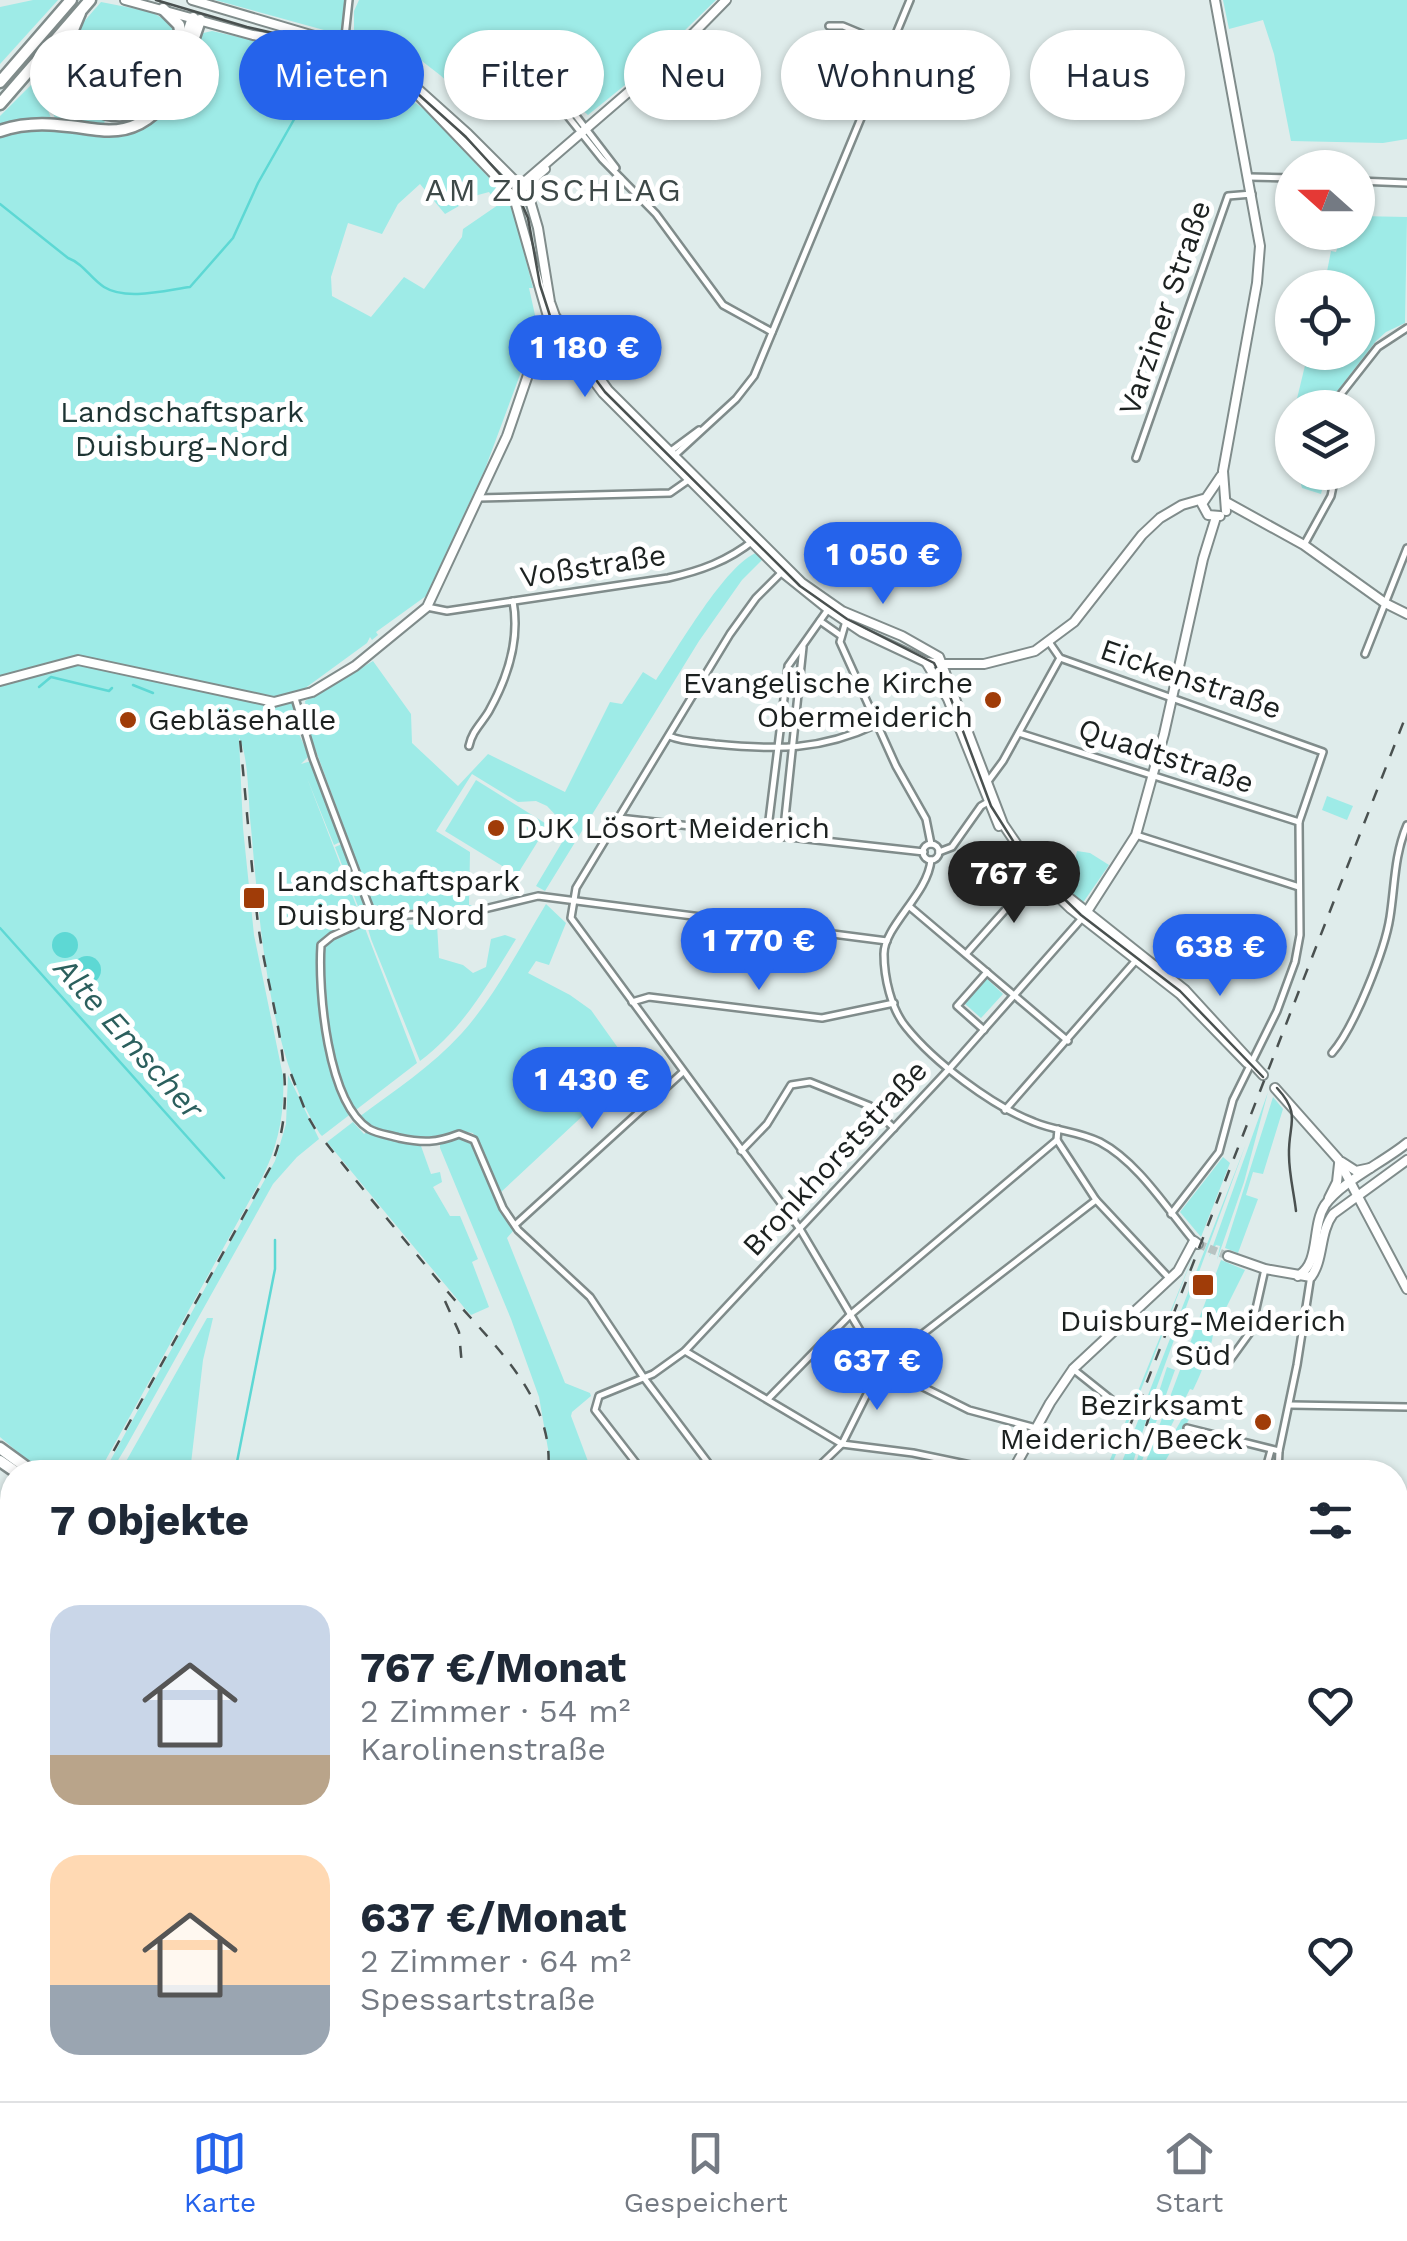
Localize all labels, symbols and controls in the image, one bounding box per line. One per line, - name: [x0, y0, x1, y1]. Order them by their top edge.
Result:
- chip: Kaufen: [30, 30, 219, 120]
- chip: Mieten: [239, 30, 424, 120]
- chip: Filter: [444, 30, 604, 120]
- chip: Neu: [624, 30, 761, 120]
- chip: Wohnung: [781, 30, 1010, 120]
- chip: Haus: [1030, 30, 1185, 120]
- north arrow: [1275, 150, 1375, 250]
- map controls: [1275, 150, 1375, 490]
- district label: AM ZUSCHLAG: [425, 171, 683, 209]
- street label: Varziner Straße: [1111, 196, 1218, 420]
- button: locate: [1275, 270, 1375, 370]
- pin: 1 180 €: [493, 315, 677, 400]
- text: 1 180 €: [531, 328, 639, 366]
- button: layers: [1275, 390, 1375, 490]
- park label: Landschaftspark Duisburg-Nord: [60, 394, 304, 463]
- pin: 1 050 €: [791, 522, 975, 607]
- text: 1 050 €: [826, 535, 940, 573]
- street label: Voßstraße: [517, 537, 669, 594]
- street label: Eickenstraße: [1096, 631, 1286, 726]
- place label: Evangelische Kirche Obermeiderich: [683, 665, 973, 734]
- marker: Evangelische Kirche Obermeiderich: [982, 689, 1004, 711]
- place label: Gebläsehalle: [148, 702, 336, 737]
- marker: Gebläsehalle: [117, 709, 139, 731]
- street label: Quadtstraße: [1074, 711, 1258, 800]
- place label: DJK Lösort Meiderich: [516, 810, 830, 845]
- marker: DJK Lösort Meiderich: [485, 817, 507, 839]
- pin: 767 €: [944, 841, 1084, 926]
- text: 767 €: [970, 854, 1058, 892]
- place label: Landschaftspark Duisburg Nord: [276, 863, 520, 932]
- marker: Landschaftspark Duisburg Nord: [241, 885, 267, 911]
- pin: 1 770 €: [667, 908, 851, 993]
- pin: 638 €: [1150, 914, 1290, 999]
- text: 1 770 €: [703, 921, 815, 959]
- text: 638 €: [1175, 927, 1265, 965]
- water label: Alte Emscher: [45, 948, 213, 1128]
- pin: 1 430 €: [500, 1047, 684, 1132]
- street label: Bronkhorststraße: [735, 1053, 934, 1263]
- text: 1 430 €: [535, 1060, 649, 1098]
- marker: Duisburg-Meiderich Süd: [1190, 1272, 1216, 1298]
- place label: Duisburg-Meiderich Süd: [1060, 1303, 1346, 1372]
- pin: 637 €: [807, 1328, 947, 1413]
- text: 637 €: [833, 1341, 921, 1379]
- place label: Bezirksamt Meiderich/Beeck: [999, 1387, 1243, 1456]
- marker: Bezirksamt Meiderich/Beeck: [1252, 1411, 1274, 1433]
- icon: filters: [1303, 1493, 1358, 1548]
- text: 7 Objekte: [50, 1496, 249, 1545]
- text: 767 €/Monat: [360, 1643, 626, 1692]
- icon: home: [130, 1645, 250, 1765]
- icon: heart: [1303, 1678, 1358, 1733]
- text: 2 Zimmer · 54 m²: [360, 1692, 630, 1730]
- text: Karolinenstraße: [360, 1730, 606, 1768]
- text: 637 €/Monat: [360, 1893, 626, 1942]
- icon: home: [130, 1895, 250, 2015]
- icon: heart: [1303, 1928, 1358, 1983]
- text: 2 Zimmer · 64 m²: [360, 1942, 631, 1980]
- text: Spessartstraße: [360, 1980, 595, 2018]
- tab: Karte: [184, 2126, 256, 2219]
- tab: Gespeichert: [624, 2126, 788, 2219]
- tab: Start: [1155, 2126, 1223, 2219]

